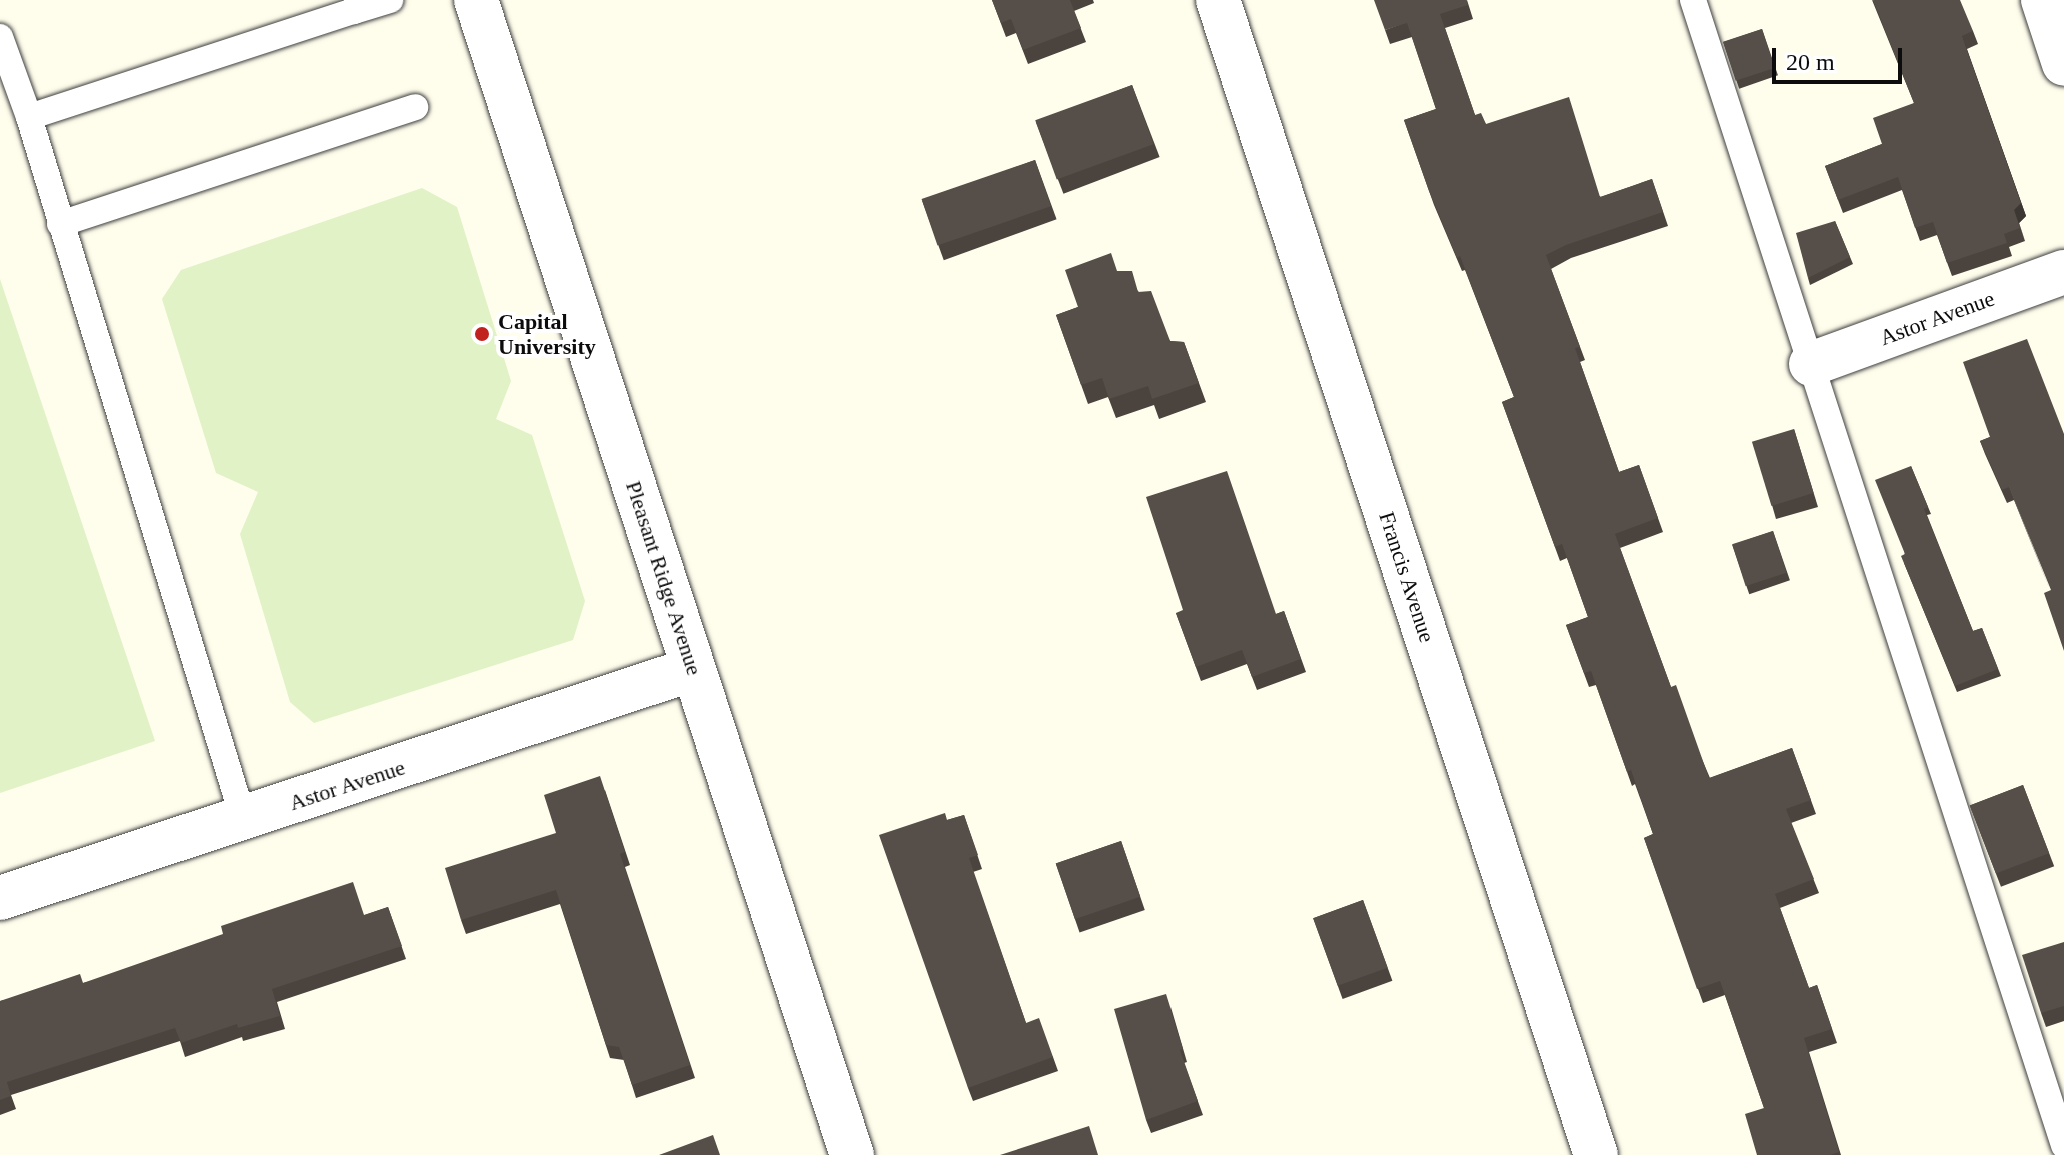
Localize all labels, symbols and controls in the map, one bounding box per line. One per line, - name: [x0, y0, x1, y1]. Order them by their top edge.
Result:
- scale bar: [1776, 32, 1906, 82]
- text: 20 m: [1786, 49, 1835, 75]
- street label: Astor Avenue: [1876, 285, 1998, 351]
- place label: Capital University: [498, 308, 596, 360]
- marker: Capital University: [473, 325, 491, 343]
- street label: Pleasant Ridge Avenue: [620, 477, 708, 679]
- street label: Francis Avenue: [1373, 508, 1441, 646]
- street label: Astor Avenue: [285, 754, 409, 816]

